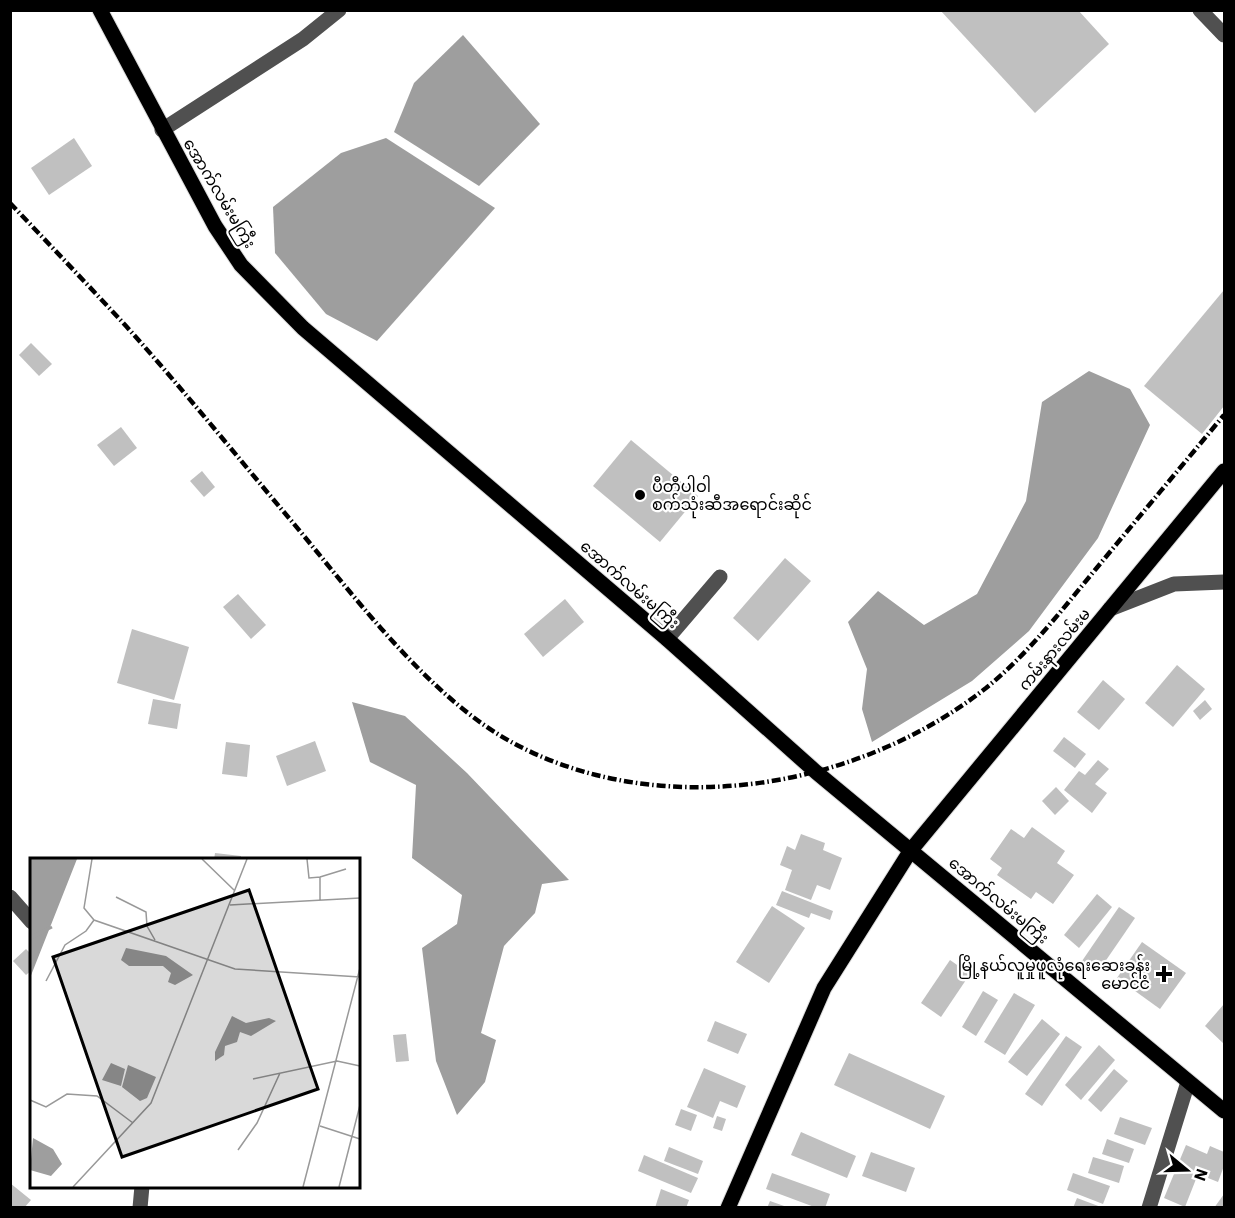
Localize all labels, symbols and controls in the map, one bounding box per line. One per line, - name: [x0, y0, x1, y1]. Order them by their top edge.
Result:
- street label: အောက်လမ်းမကြီး: [176, 134, 262, 254]
- place label: ပီတီပါဝါ စက်သုံးဆီအရောင်းဆိုင်: [652, 475, 812, 519]
- marker: ပီတီပါဝါ စက်သုံးဆီအရောင်းဆိုင်: [633, 488, 647, 502]
- street label: အောက်လမ်းမကြီး: [574, 535, 684, 635]
- street label: ကမ်းနားလမ်းမ: [1013, 603, 1097, 697]
- street label: အောက်လမ်းမကြီး: [942, 852, 1054, 951]
- inset map: [30, 858, 360, 1188]
- place label: မြို့နယ်လူမှုဖူလုံရေးဆေးခန်း မောင်ငံ: [958, 954, 1150, 993]
- marker: မြို့နယ်လူမှုဖူလုံရေးဆေးခန်း မောင်ငံ: [1155, 965, 1173, 983]
- north arrow: [1157, 1140, 1217, 1200]
- text: N: [1190, 1166, 1213, 1184]

